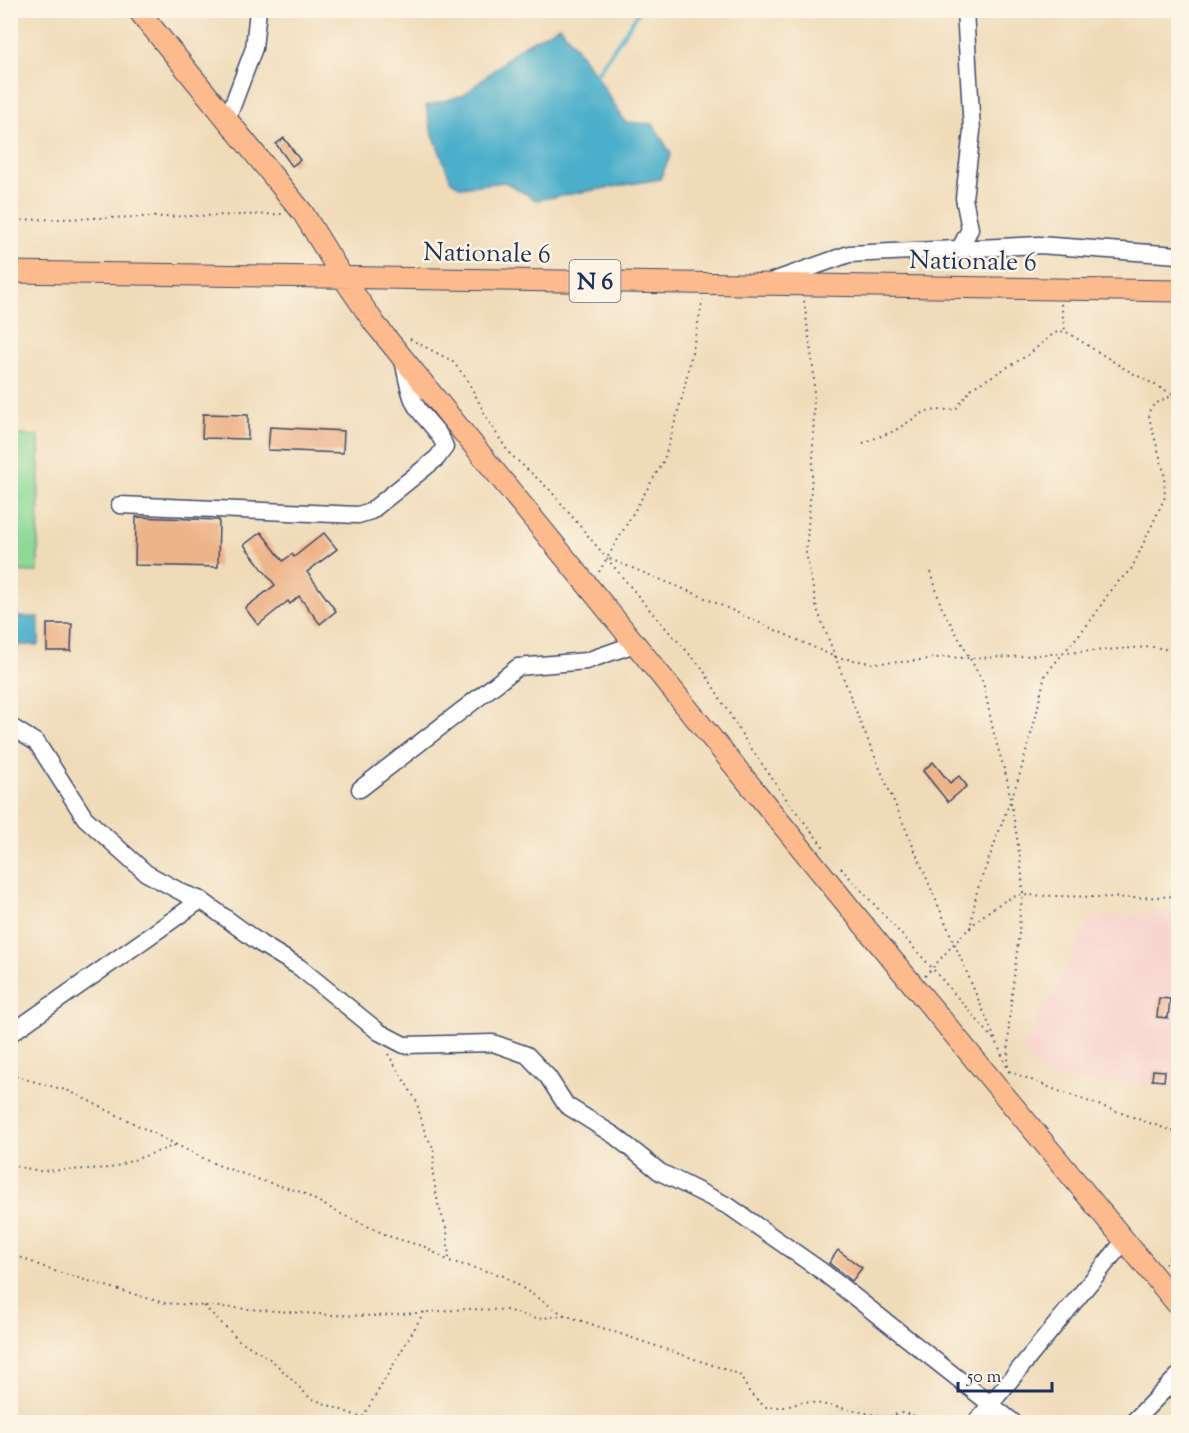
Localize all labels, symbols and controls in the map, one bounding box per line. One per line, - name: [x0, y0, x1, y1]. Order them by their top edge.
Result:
- street label: Nationale 6: [423, 235, 551, 274]
- street label: Nationale 6: [909, 243, 1037, 282]
- road number: N 6: [570, 260, 620, 302]
- scale bar: [958, 1355, 1052, 1393]
- text: 50 m: [966, 1365, 1002, 1391]

